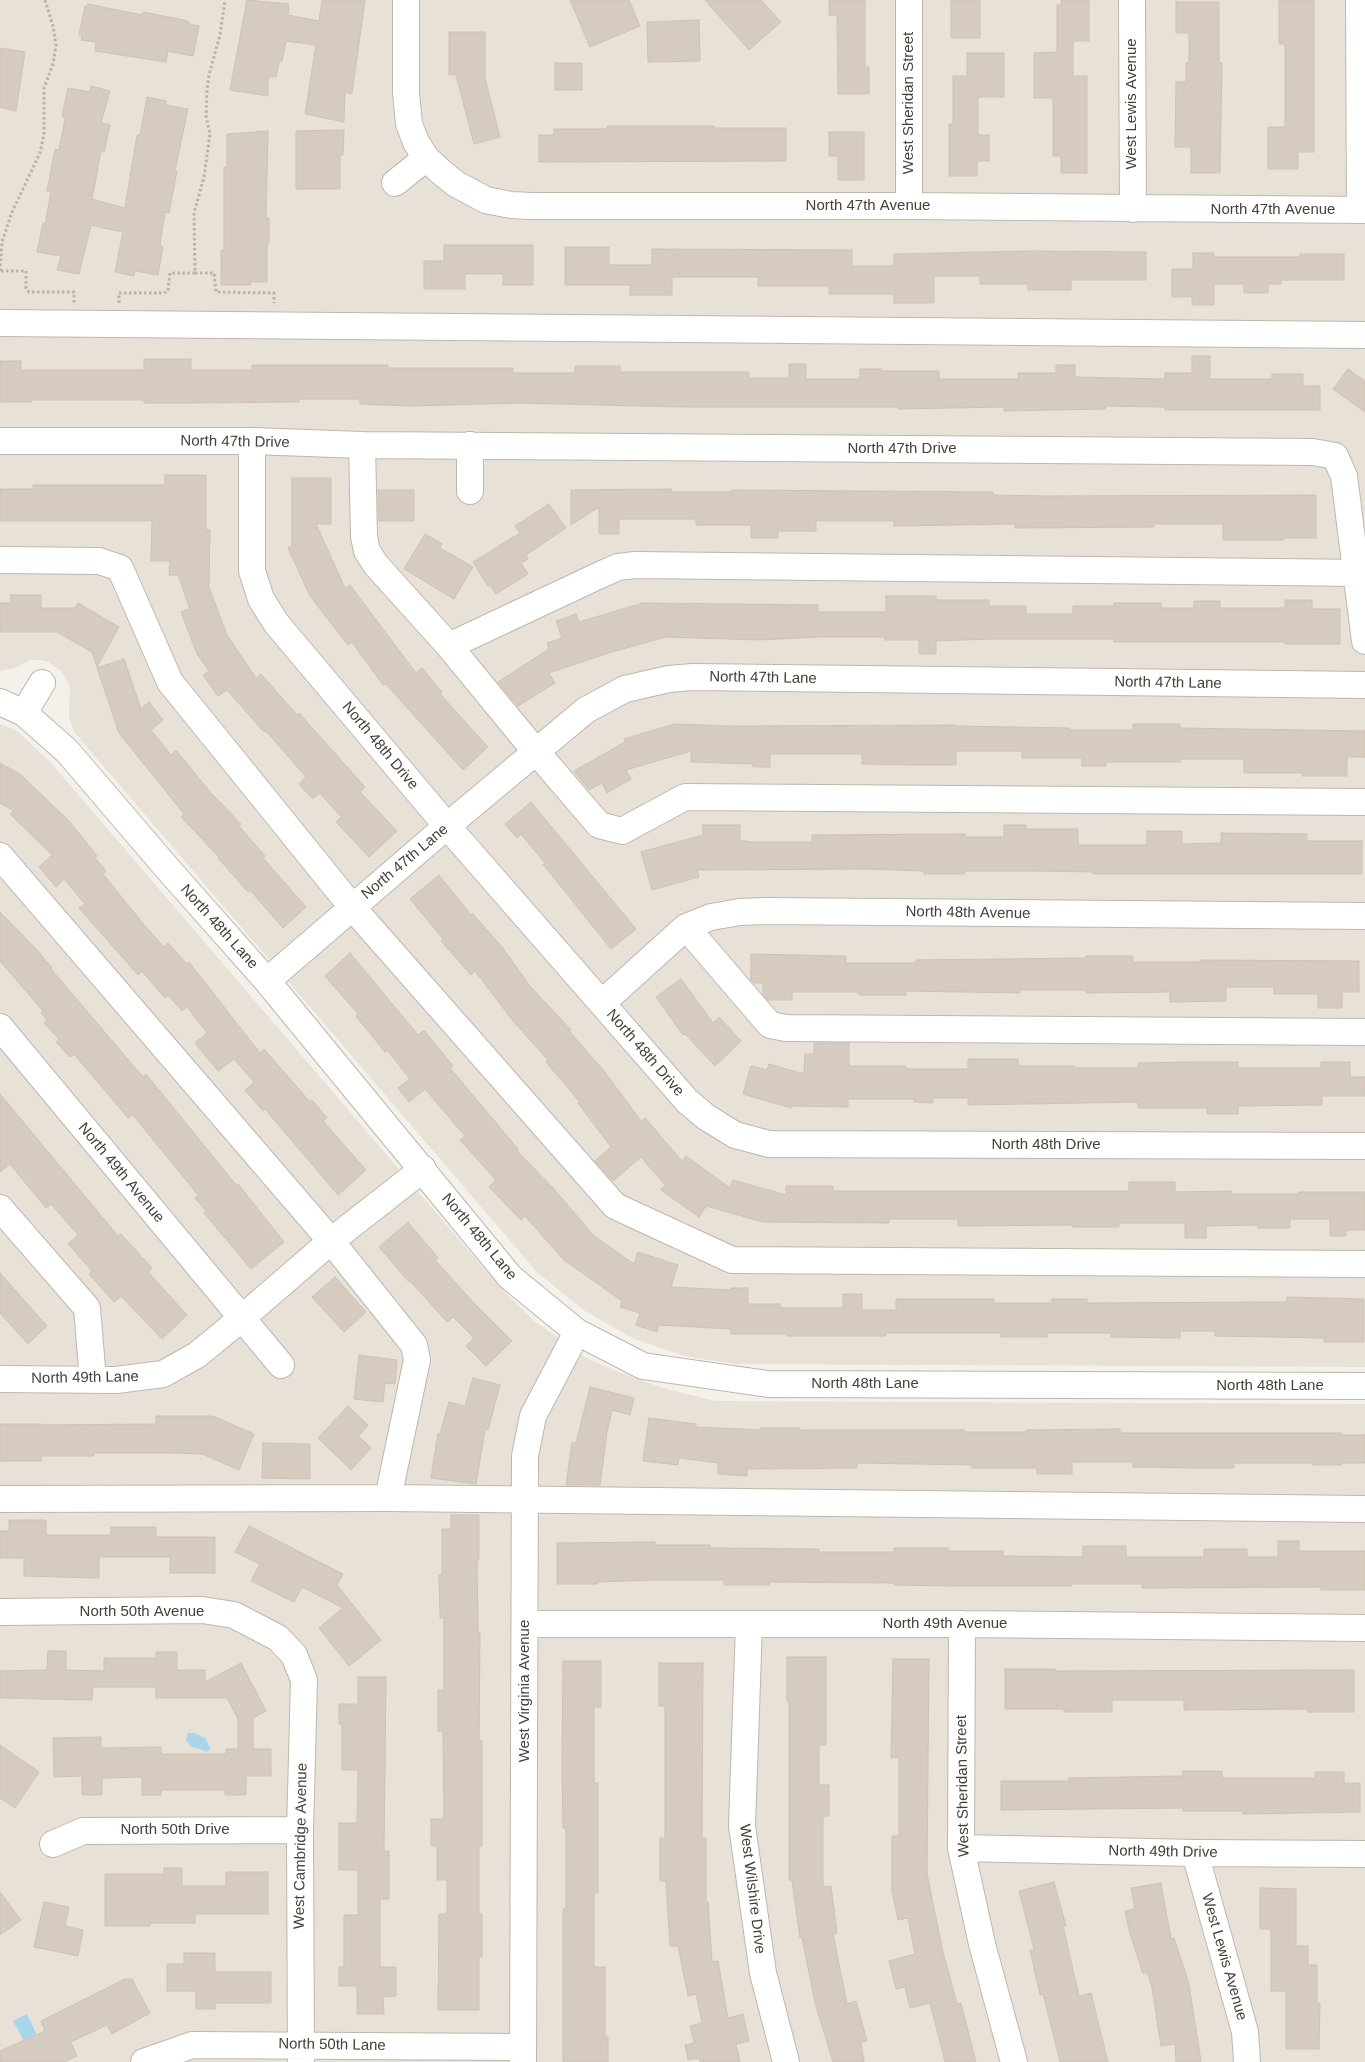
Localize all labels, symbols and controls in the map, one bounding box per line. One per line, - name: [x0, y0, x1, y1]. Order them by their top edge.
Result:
- street label: West Sheridan Street: [900, 32, 918, 174]
- street label: West Lewis Avenue: [1123, 38, 1141, 170]
- street label: North 47th Avenue: [806, 197, 930, 215]
- street label: North 47th Avenue: [1211, 201, 1335, 219]
- street label: North 47th Drive: [180, 432, 290, 452]
- street label: North 47th Drive: [847, 440, 957, 458]
- street label: North 47th Lane: [709, 668, 817, 688]
- street label: North 47th Lane: [1114, 673, 1222, 693]
- street label: North 48th Drive: [338, 698, 422, 794]
- street label: North 47th Lane: [358, 821, 452, 903]
- street label: North 48th Lane: [176, 881, 262, 973]
- street label: North 48th Avenue: [905, 903, 1031, 923]
- street label: North 48th Drive: [602, 1006, 688, 1100]
- street label: North 49th Avenue: [74, 1119, 168, 1227]
- street label: North 48th Drive: [991, 1136, 1101, 1154]
- street label: North 48th Lane: [438, 1190, 520, 1284]
- street label: North 49th Lane: [31, 1368, 139, 1388]
- street label: North 48th Lane: [811, 1375, 919, 1393]
- street label: North 48th Lane: [1216, 1377, 1324, 1395]
- street label: North 50th Avenue: [80, 1603, 204, 1621]
- street label: North 49th Avenue: [883, 1615, 1007, 1633]
- street label: West Virginia Avenue: [516, 1620, 534, 1762]
- street label: West Sheridan Street: [953, 1715, 973, 1857]
- street label: West Cambridge Avenue: [291, 1763, 311, 1929]
- street label: North 50th Drive: [120, 1821, 230, 1839]
- street label: West Wilshire Drive: [735, 1823, 769, 1955]
- street label: North 49th Drive: [1108, 1842, 1218, 1862]
- street label: West Lewis Avenue: [1197, 1891, 1251, 2023]
- street label: North 50th Lane: [278, 2035, 386, 2055]

